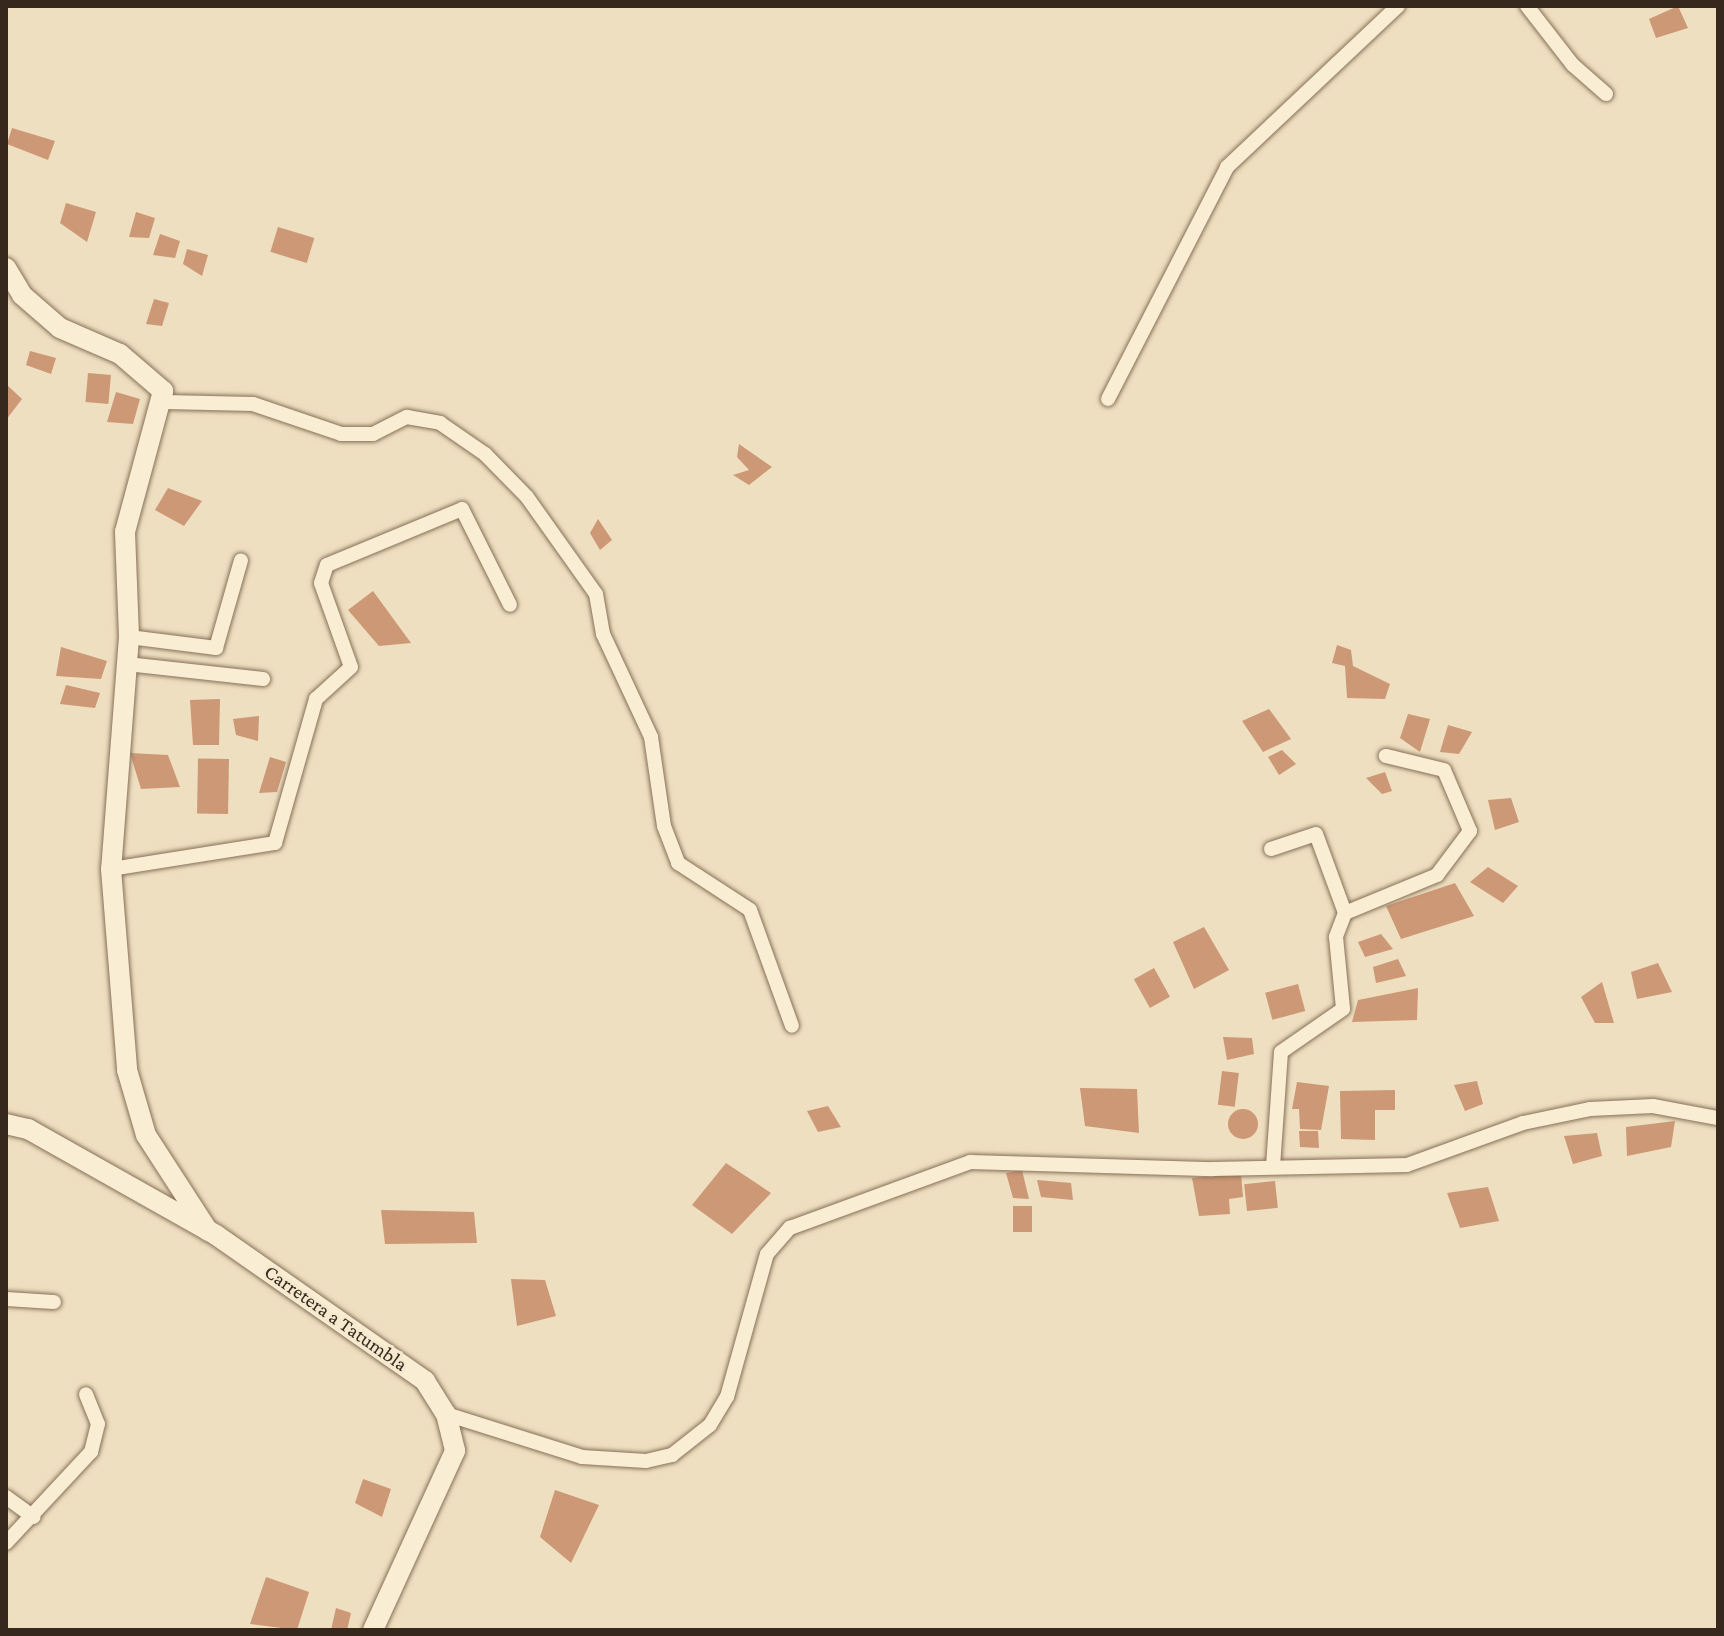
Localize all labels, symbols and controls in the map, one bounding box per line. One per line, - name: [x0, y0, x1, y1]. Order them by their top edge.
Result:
- street label: Carretera a Tatumbla: [260, 1260, 412, 1376]

